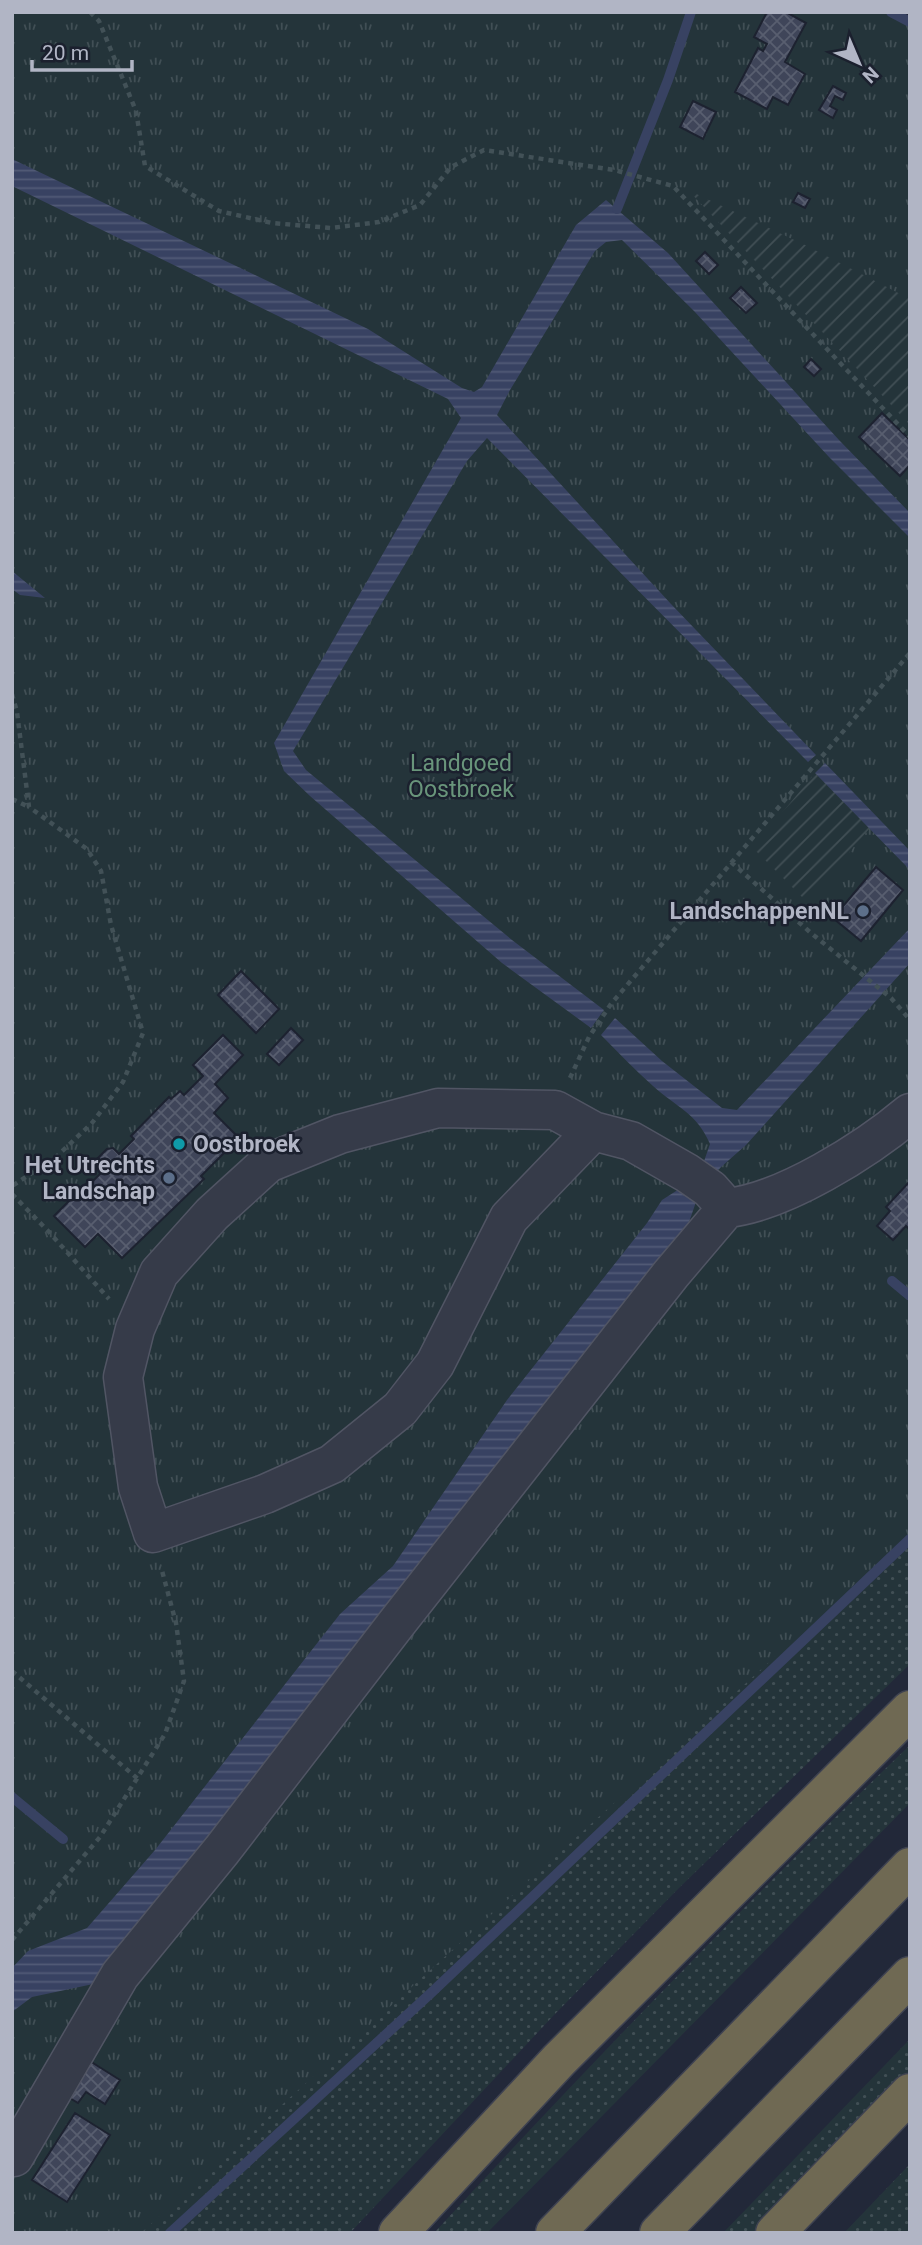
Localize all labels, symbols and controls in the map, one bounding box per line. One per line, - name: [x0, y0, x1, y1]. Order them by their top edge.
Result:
- scale bar: [32, 28, 131, 72]
- north arrow: [824, 28, 894, 98]
- text: 20 m: [42, 41, 89, 65]
- text: N: [858, 62, 883, 88]
- park label: Landgoed Oostbroek: [408, 750, 514, 803]
- place label: LandschappenNL: [670, 898, 849, 925]
- marker: LandschappenNL: [855, 903, 871, 919]
- place label: Oostbroek: [193, 1131, 301, 1158]
- marker: Oostbroek: [171, 1136, 187, 1152]
- place label: Het Utrechts Landschap: [25, 1152, 155, 1205]
- marker: Het Utrechts Landschap: [161, 1170, 177, 1186]

